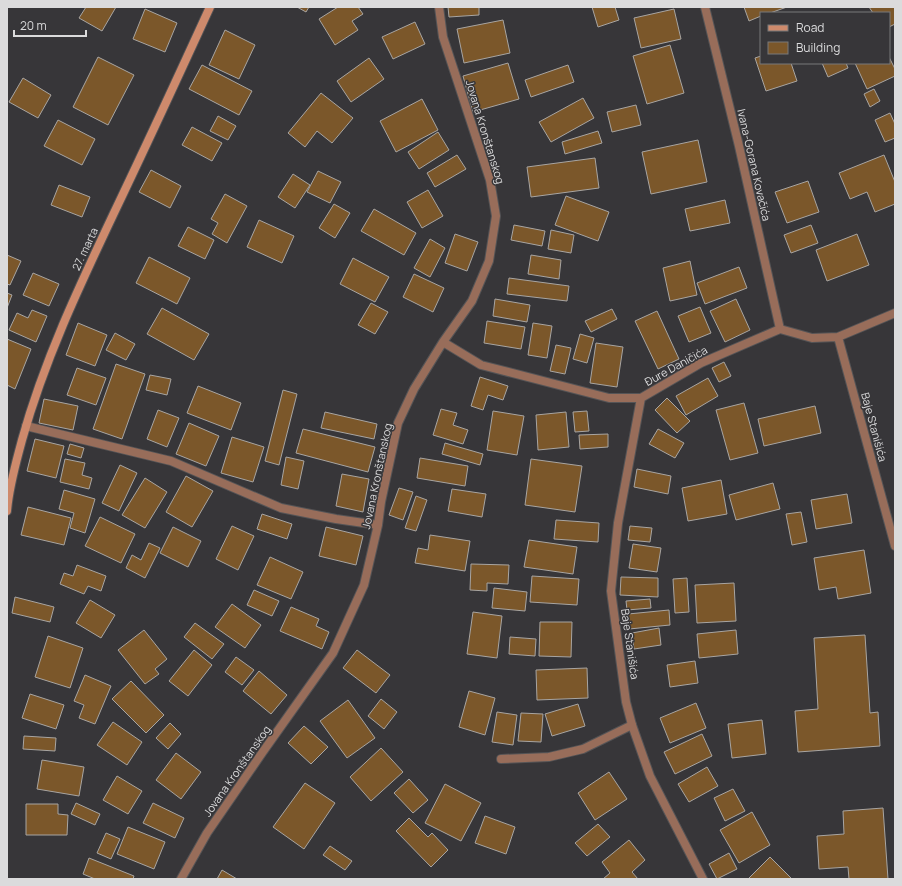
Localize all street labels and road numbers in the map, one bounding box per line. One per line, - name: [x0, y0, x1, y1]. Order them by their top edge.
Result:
- street label: Jovana Kronštanskog: [463, 78, 508, 186]
- street label: Ivana-Gorana Kovačića: [734, 107, 775, 222]
- street label: 27. marta: [68, 225, 101, 273]
- street label: Đure Daničića: [642, 342, 710, 389]
- street label: Baje Stanišića: [858, 391, 891, 463]
- street label: Jovana Kronštanskog: [358, 422, 395, 530]
- street label: Baje Stanišića: [618, 608, 643, 680]
- street label: Jovana Kronštanskog: [199, 722, 274, 819]

